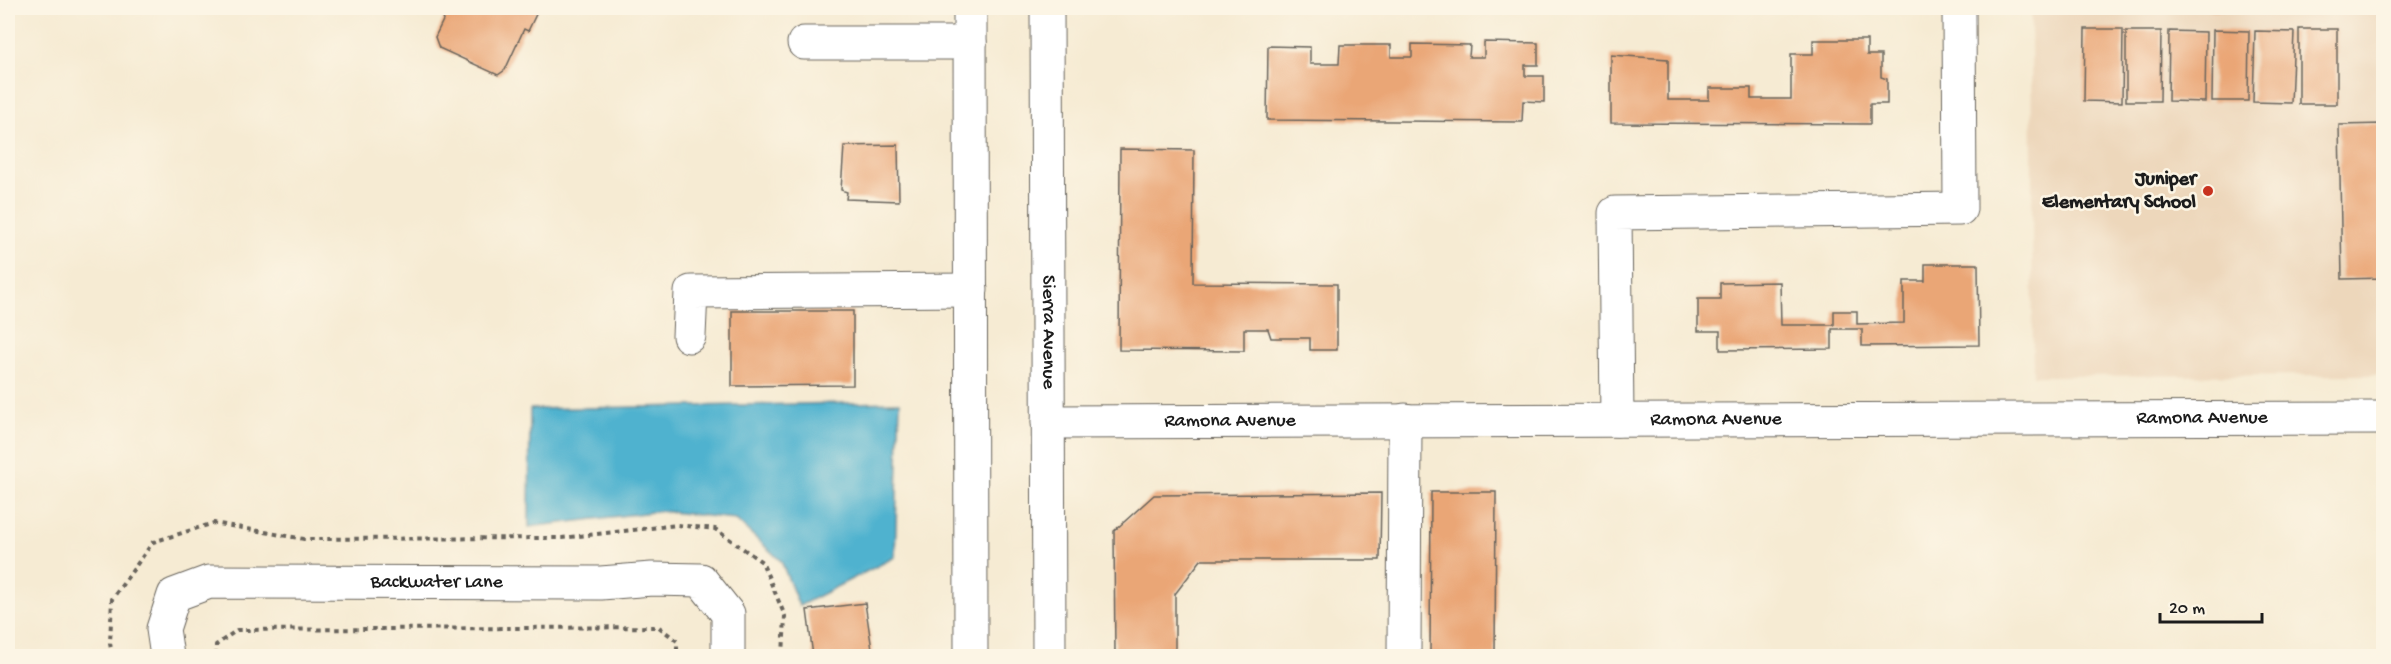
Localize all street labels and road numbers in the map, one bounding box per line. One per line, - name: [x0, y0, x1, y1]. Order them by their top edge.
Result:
- street label: Sierra Avenue: [1036, 275, 1060, 390]
- street label: Ramona Avenue: [2136, 407, 2269, 430]
- street label: Ramona Avenue: [1650, 408, 1783, 432]
- street label: Ramona Avenue: [1164, 410, 1297, 433]
- street label: Backwater Lane: [369, 571, 503, 594]

